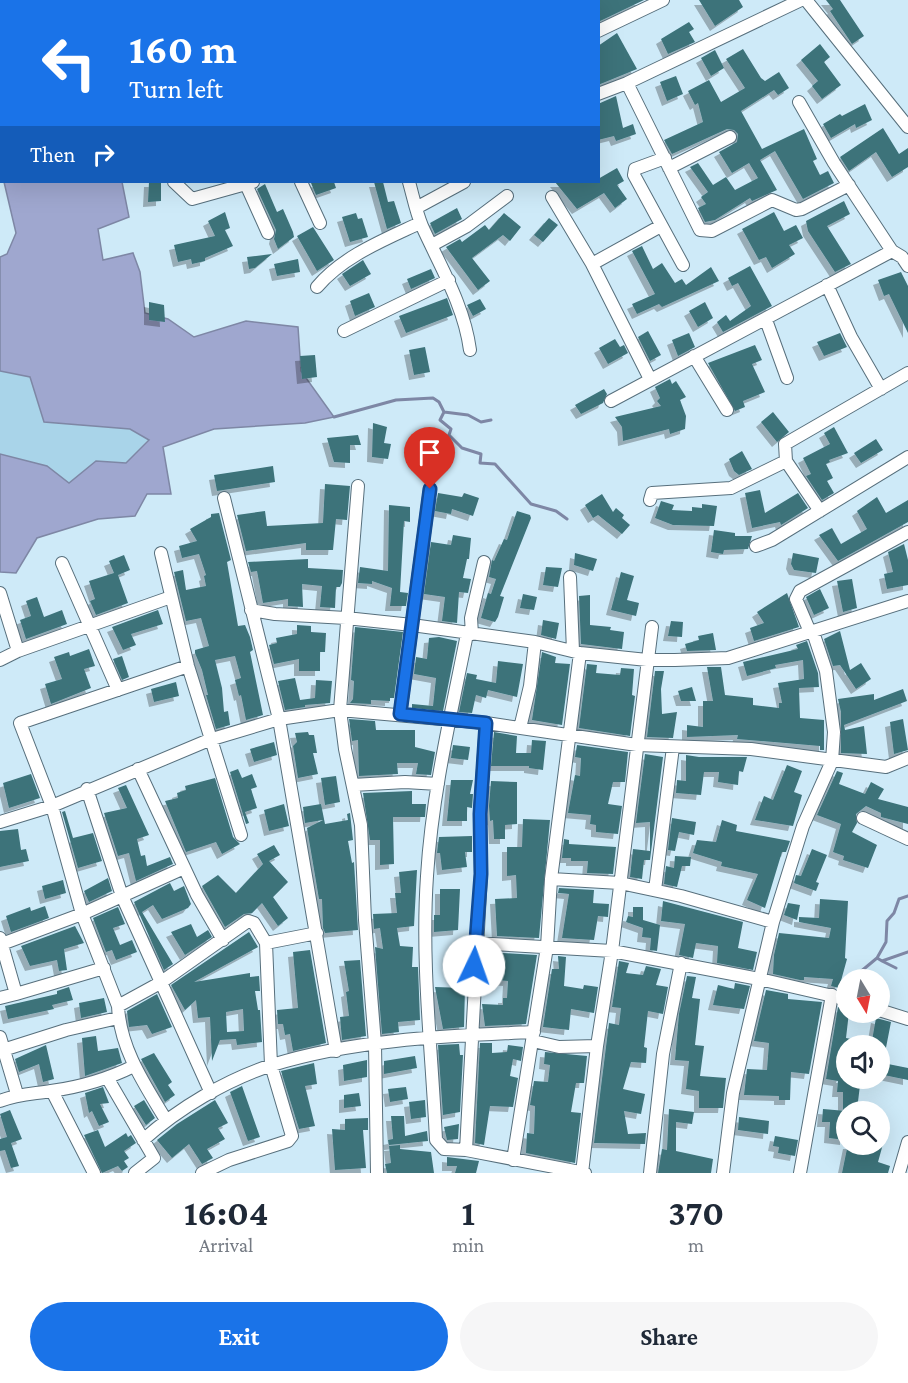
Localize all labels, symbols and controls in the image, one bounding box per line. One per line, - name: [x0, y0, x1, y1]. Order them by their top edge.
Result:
- icon: left: [30, 24, 108, 102]
- text: 160 m: [129, 25, 237, 72]
- text: Turn left: [129, 74, 223, 104]
- icon: right: [87, 138, 120, 171]
- text: Then: [30, 142, 75, 167]
- pin: [404, 427, 455, 489]
- icon: arrive: [413, 436, 446, 469]
- position arrow: [442, 934, 506, 998]
- north arrow: [836, 969, 890, 1023]
- map controls: [836, 969, 890, 1155]
- button: sound: [836, 1035, 890, 1089]
- button: search: [836, 1101, 890, 1155]
- text: 16:04: [184, 1193, 268, 1233]
- text: 1: [462, 1193, 475, 1233]
- text: 370: [668, 1193, 724, 1233]
- text: Arrival: [199, 1234, 253, 1256]
- text: min: [452, 1234, 484, 1256]
- text: m: [688, 1234, 704, 1256]
- button: Exit: [30, 1302, 448, 1371]
- button: Share: [460, 1302, 878, 1371]

